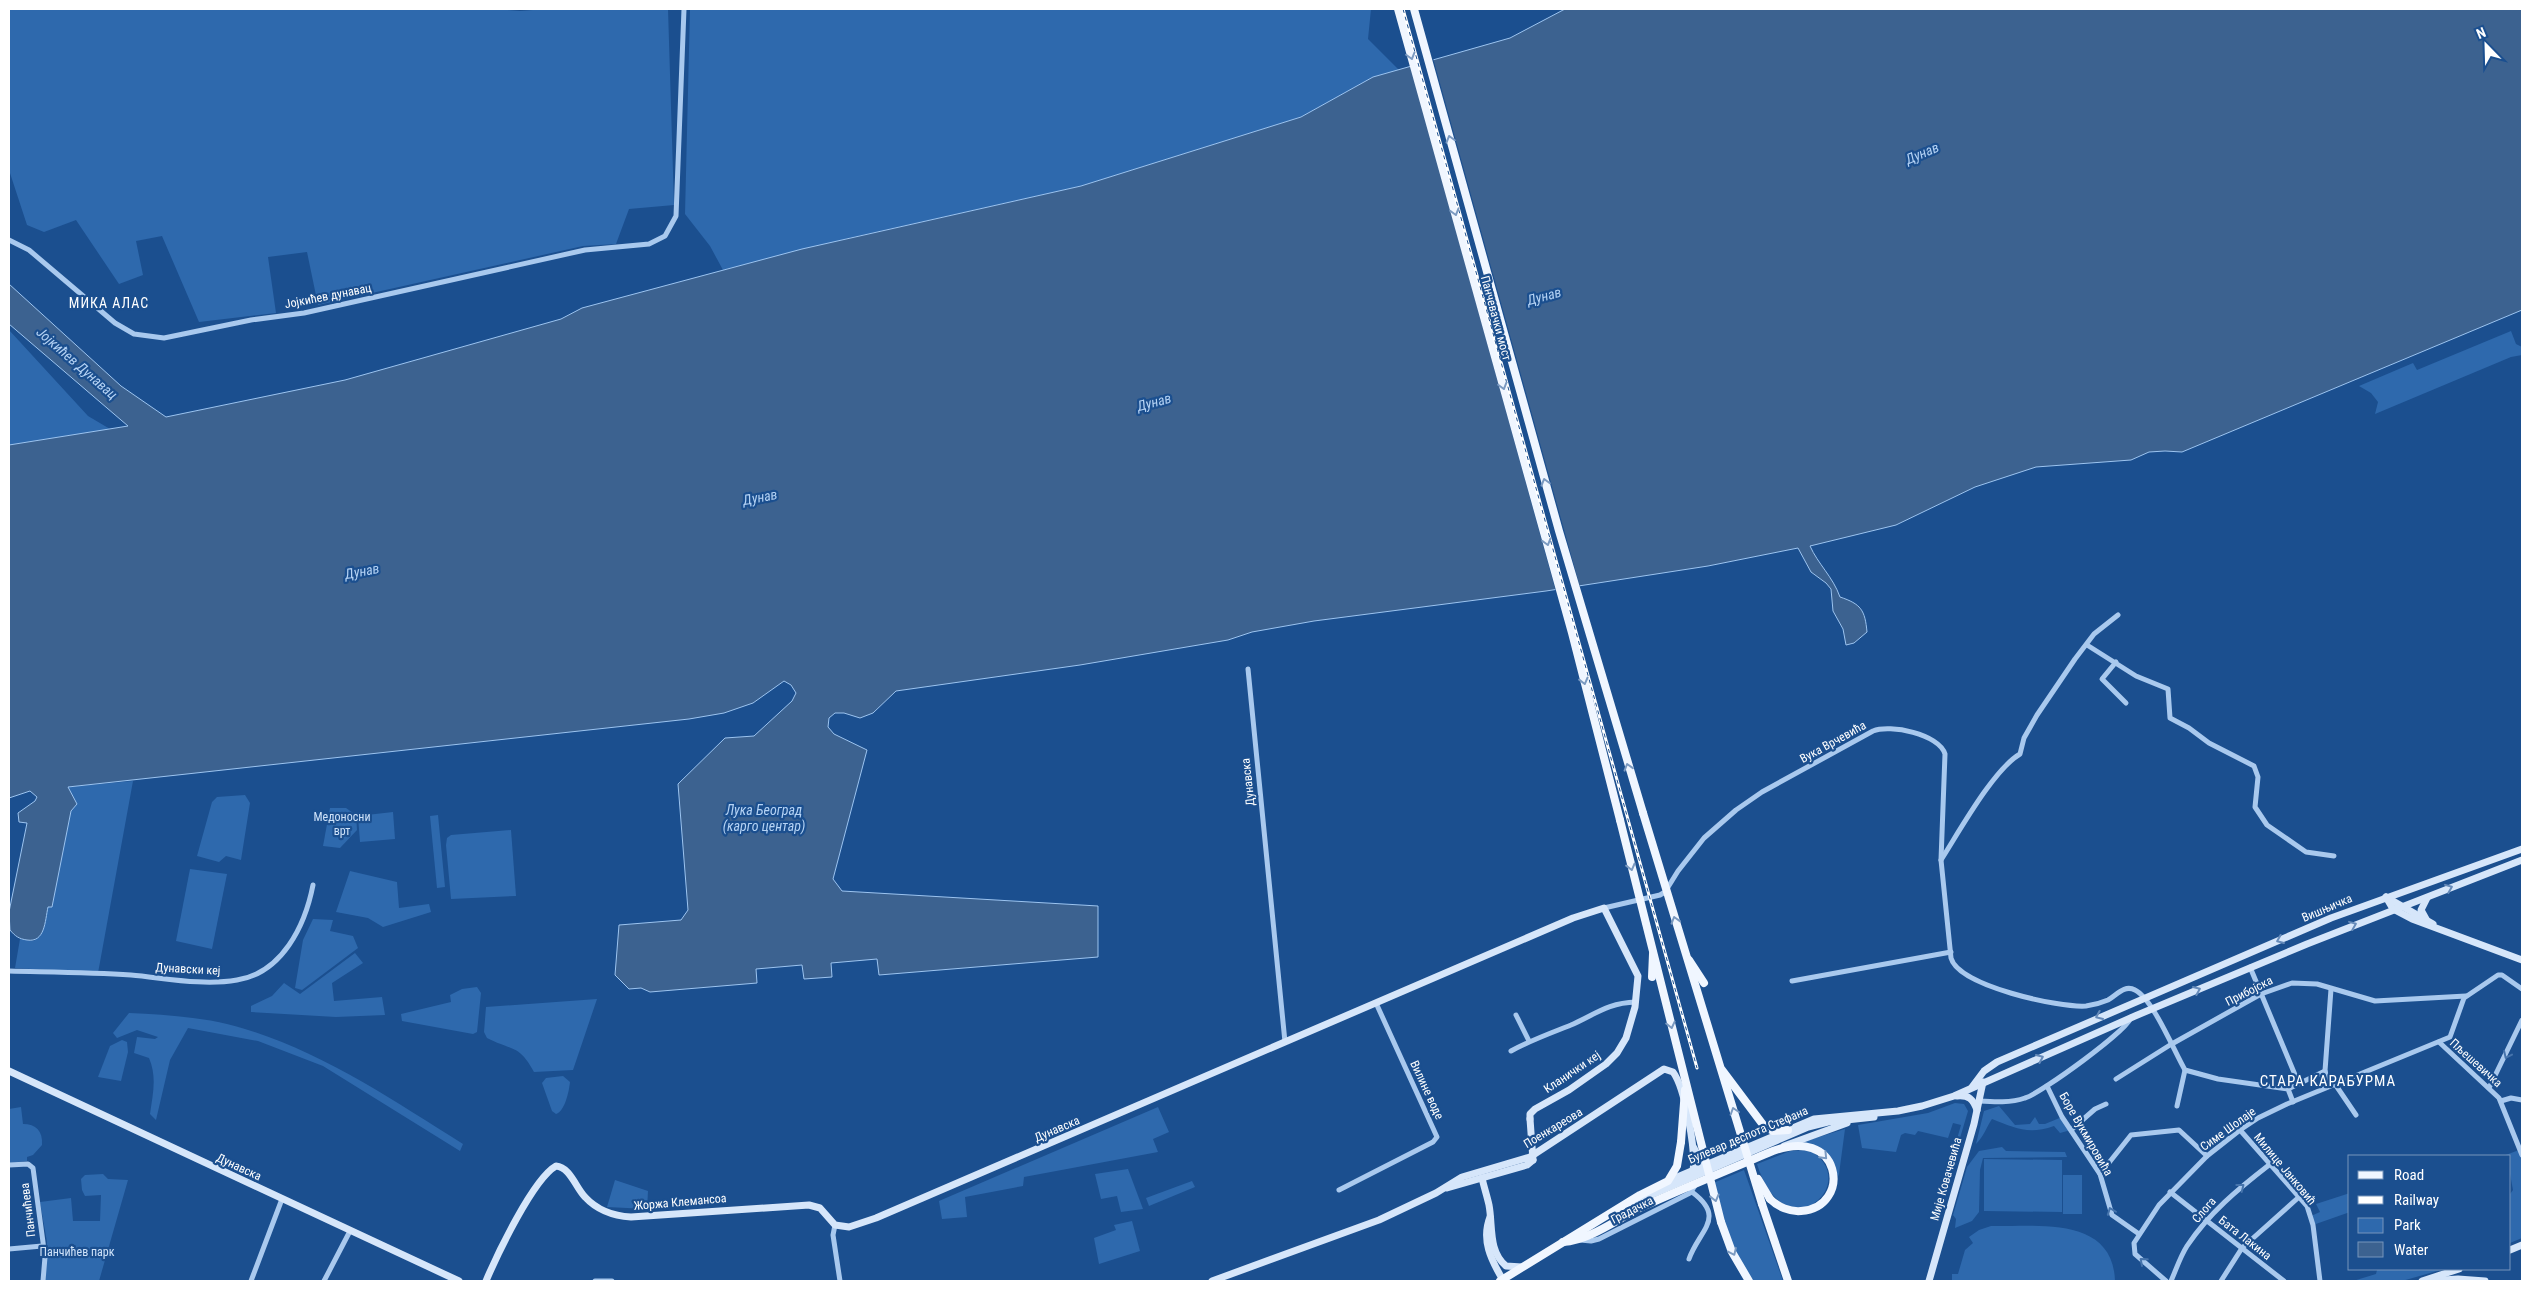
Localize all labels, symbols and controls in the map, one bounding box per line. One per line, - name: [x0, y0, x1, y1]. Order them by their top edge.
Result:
- north arrow: [2461, 20, 2511, 70]
- text: N: [2474, 24, 2488, 42]
- one-way arrow: [1406, 51, 1416, 59]
- one-way arrow: [1446, 136, 1456, 144]
- water label: Дунав: [1902, 139, 1941, 168]
- one-way arrow: [1449, 208, 1459, 216]
- street label: Панчевачки мост: [1478, 274, 1514, 362]
- street label: Јојкићев дунавац: [283, 281, 373, 311]
- water label: Дунав: [1524, 284, 1563, 308]
- district label: МИКА АЛАС: [69, 295, 149, 311]
- water label: Јојкићев Дунавац: [33, 324, 121, 402]
- one-way arrow: [1497, 381, 1508, 390]
- water label: Дунав: [1134, 390, 1173, 414]
- one-way arrow: [1541, 478, 1551, 486]
- water label: Дунав: [740, 486, 779, 508]
- one-way arrow: [1541, 538, 1551, 546]
- water label: Дунав: [342, 560, 381, 582]
- one-way arrow: [1578, 676, 1589, 685]
- street label: Вука Врчевића: [1797, 718, 1869, 766]
- street label: Дунавска: [1239, 757, 1257, 807]
- one-way arrow: [1624, 763, 1634, 771]
- water label: Лука Београд (карго центар): [723, 802, 805, 835]
- park label: Медоносни врт: [313, 810, 371, 838]
- one-way arrow: [1626, 863, 1636, 871]
- one-way arrow: [2444, 884, 2453, 895]
- street label: Вишњичка: [2300, 891, 2355, 925]
- one-way arrow: [1671, 917, 1681, 925]
- one-way arrow: [2348, 921, 2357, 931]
- one-way arrow: [2276, 934, 2285, 944]
- street label: Дунавски кеј: [155, 960, 221, 978]
- street label: Прибојска: [2223, 973, 2275, 1009]
- one-way arrow: [2192, 985, 2201, 996]
- one-way arrow: [2095, 1010, 2104, 1021]
- one-way arrow: [1666, 1020, 1676, 1029]
- street label: Пљешевичка: [2447, 1036, 2505, 1090]
- street label: Кланички кеј: [1541, 1048, 1603, 1096]
- one-way arrow: [2503, 1050, 2513, 1059]
- one-way arrow: [2035, 1054, 2044, 1064]
- street label: Вилине воде: [1407, 1058, 1447, 1122]
- district label: СТАРА КАРАБУРМА: [2260, 1072, 2396, 1090]
- street label: Боре Вукмировића: [2056, 1090, 2116, 1178]
- street label: Булевар деспота Стефана: [1686, 1103, 1810, 1167]
- street label: Симе Шолаје: [2198, 1104, 2259, 1154]
- street label: Поенкареова: [1521, 1105, 1585, 1151]
- one-way arrow: [1730, 1107, 1740, 1116]
- street label: Дунавска: [1032, 1113, 1082, 1145]
- street label: Милице Јанковић: [2251, 1130, 2319, 1208]
- street label: Мије Ковачевића: [1927, 1136, 1965, 1222]
- street label: Дунавска: [214, 1151, 264, 1184]
- one-way arrow: [1818, 1151, 1827, 1160]
- legend: [2348, 1155, 2511, 1270]
- text: Road: [2394, 1166, 2424, 1184]
- street label: Панчићева: [18, 1182, 38, 1238]
- one-way arrow: [2235, 1185, 2244, 1193]
- street label: Жоржа Клемансоа: [633, 1191, 727, 1213]
- text: Railway: [2394, 1191, 2439, 1209]
- street label: Градачка: [1608, 1193, 1656, 1227]
- one-way arrow: [1709, 1194, 1720, 1203]
- street label: Слога: [2189, 1194, 2219, 1226]
- one-way arrow: [2107, 1207, 2117, 1216]
- street label: Бата Лакина: [2216, 1213, 2274, 1263]
- text: Park: [2394, 1216, 2421, 1234]
- text: Water: [2394, 1241, 2429, 1259]
- park label: Панчићев парк: [39, 1245, 115, 1259]
- one-way arrow: [1726, 1247, 1737, 1256]
- one-way arrow: [2139, 1257, 2148, 1266]

